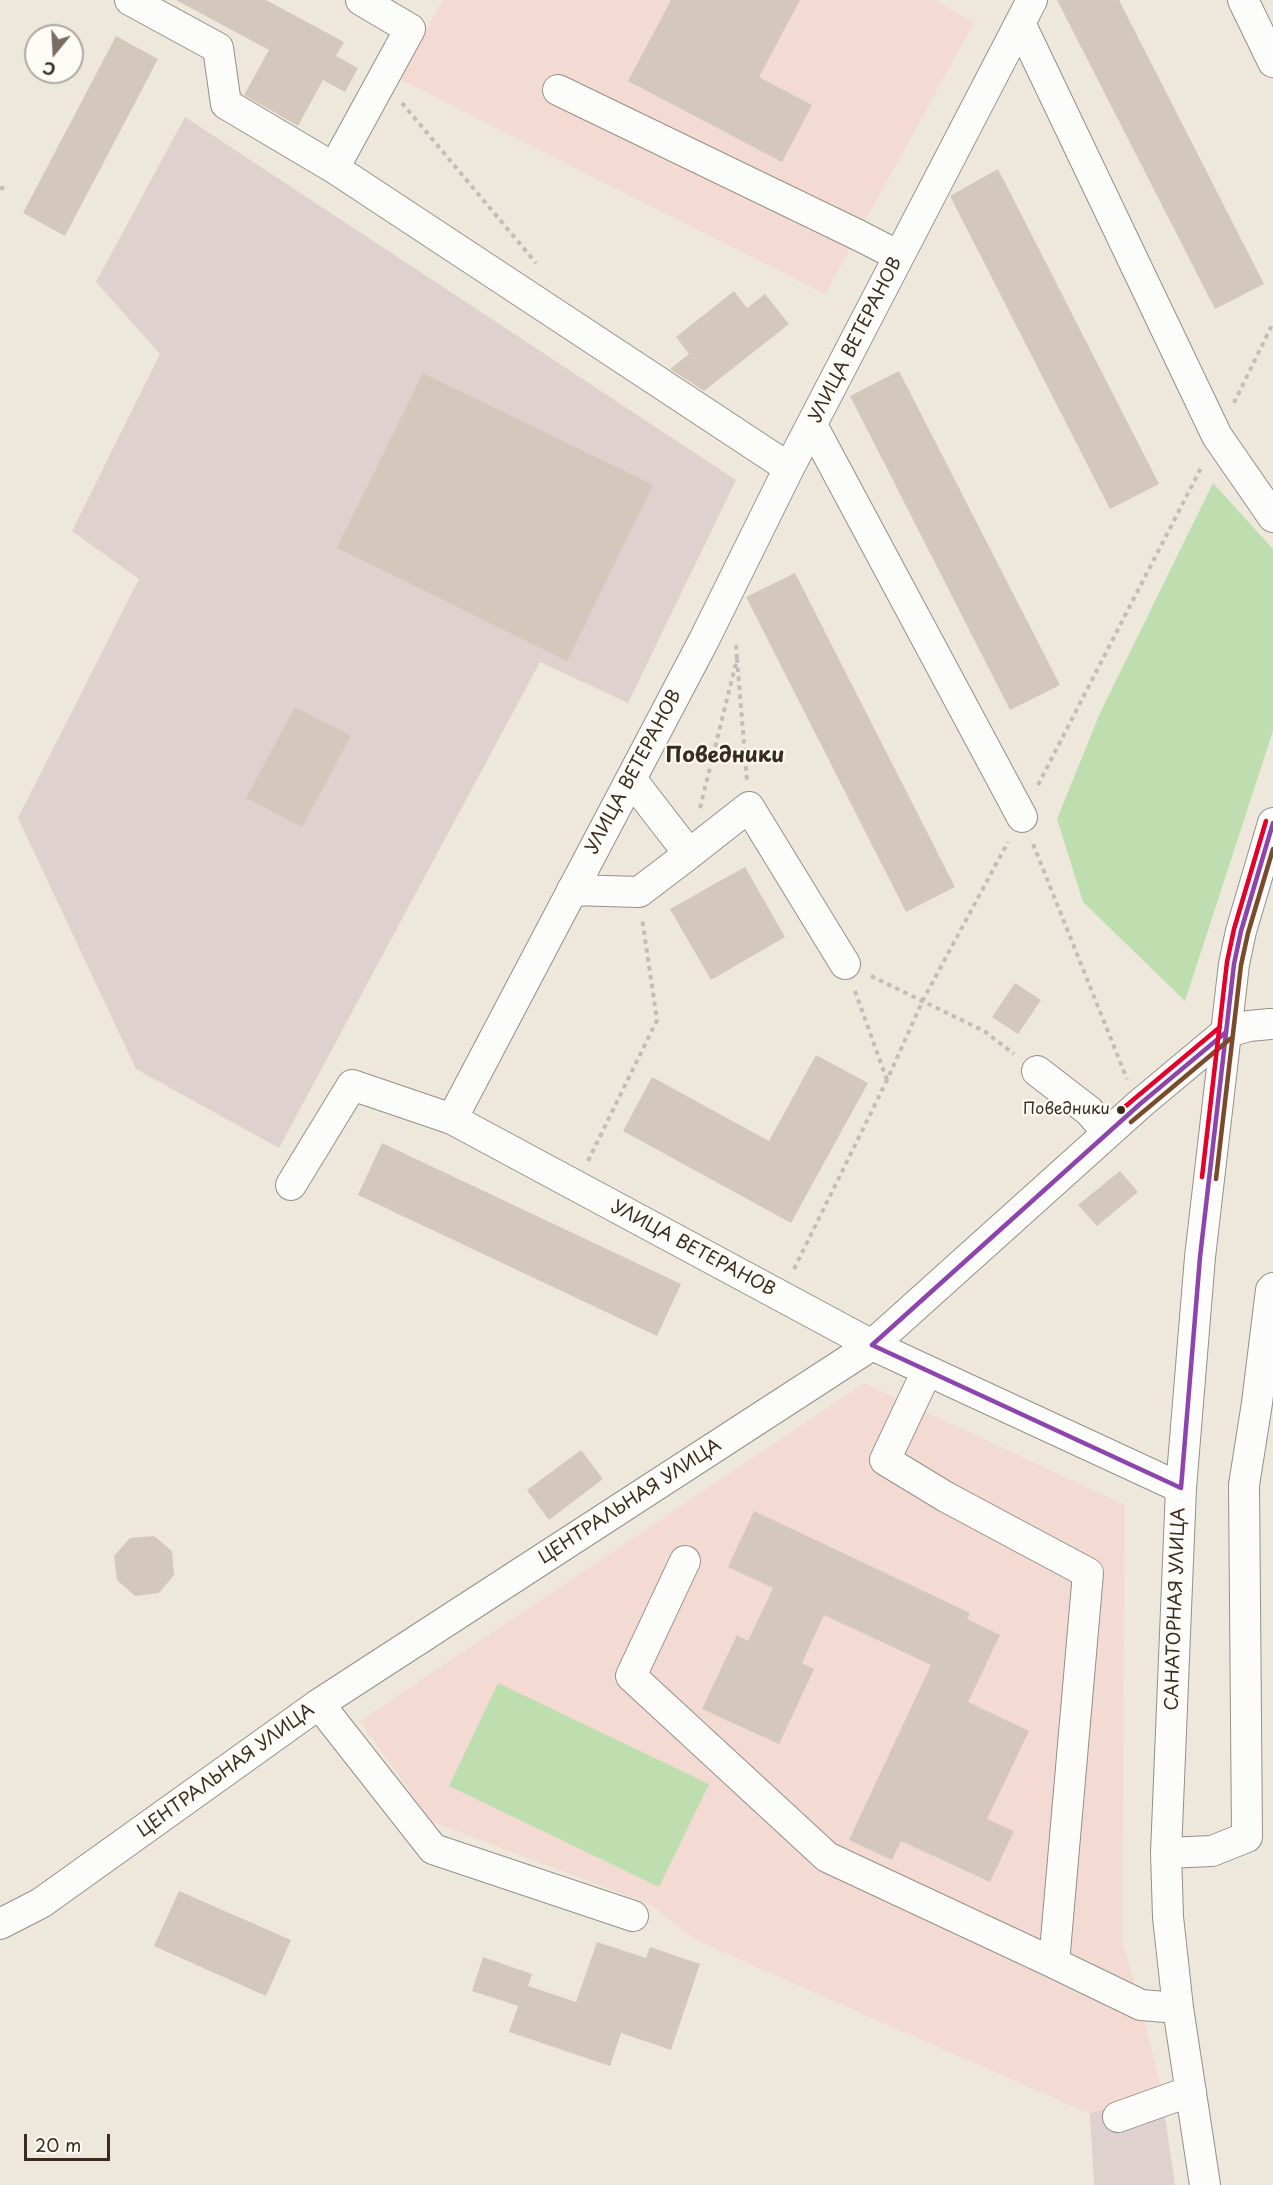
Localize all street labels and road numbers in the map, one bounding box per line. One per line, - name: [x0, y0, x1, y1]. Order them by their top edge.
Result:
- street label: УЛИЦА ВЕТЕРАНОВ: [805, 254, 907, 426]
- street label: УЛИЦА ВЕТЕРАНОВ: [582, 686, 686, 858]
- street label: УЛИЦА ВЕТЕРАНОВ: [607, 1197, 779, 1301]
- street label: ЦЕНТРАЛЬНАЯ УЛИЦА: [535, 1435, 725, 1569]
- street label: САНАТОРНАЯ УЛИЦА: [1162, 1507, 1190, 1711]
- street label: ЦЕНТРАЛЬНАЯ УЛИЦА: [133, 1699, 319, 1843]

